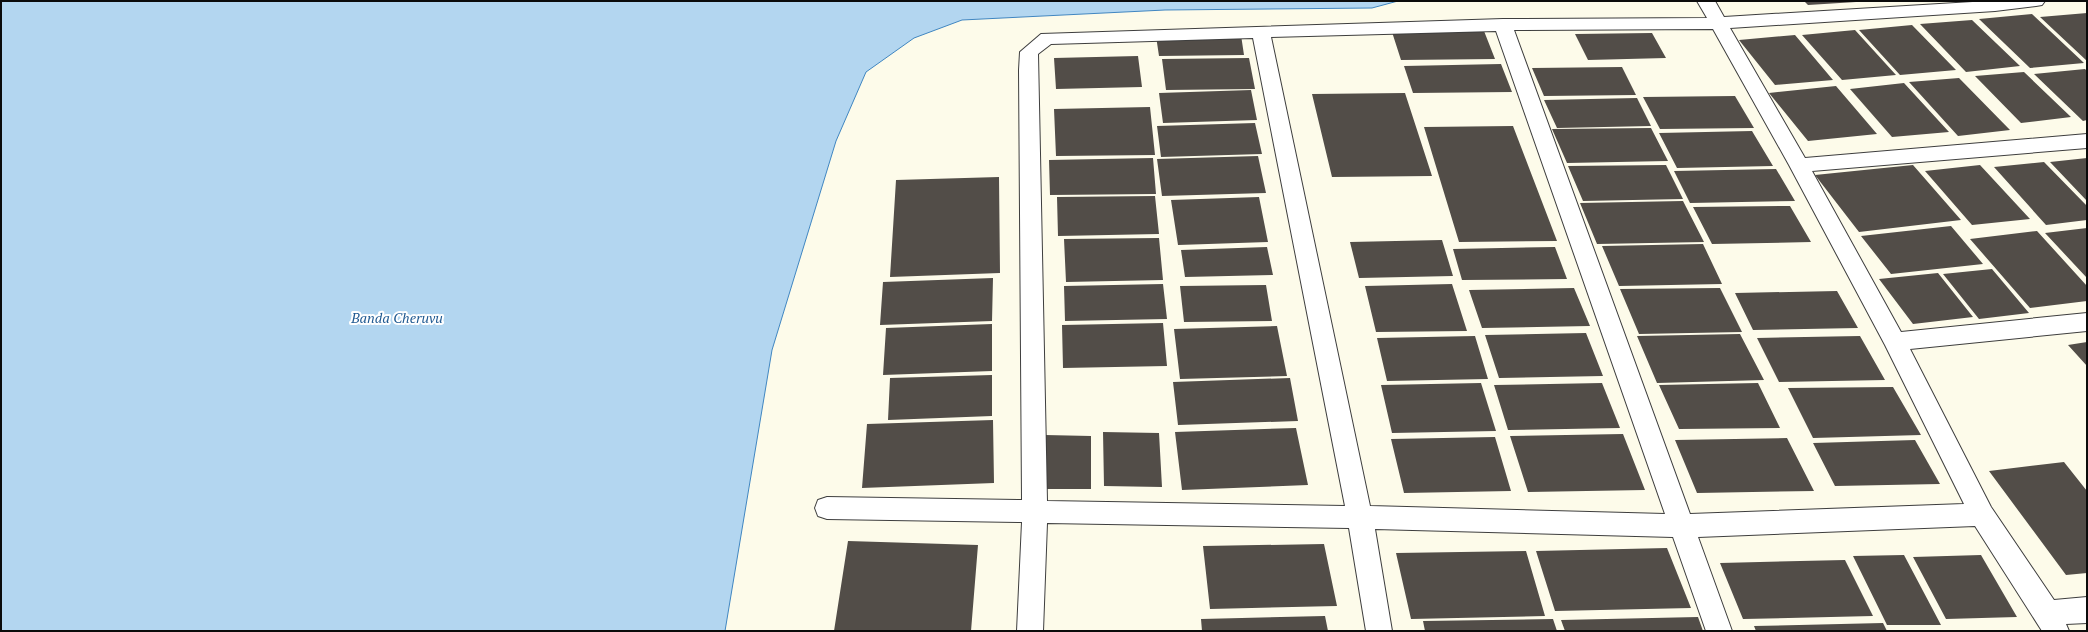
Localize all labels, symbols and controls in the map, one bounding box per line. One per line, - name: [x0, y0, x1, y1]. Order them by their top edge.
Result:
- water label: Banda Cheruvu: [350, 308, 443, 327]

